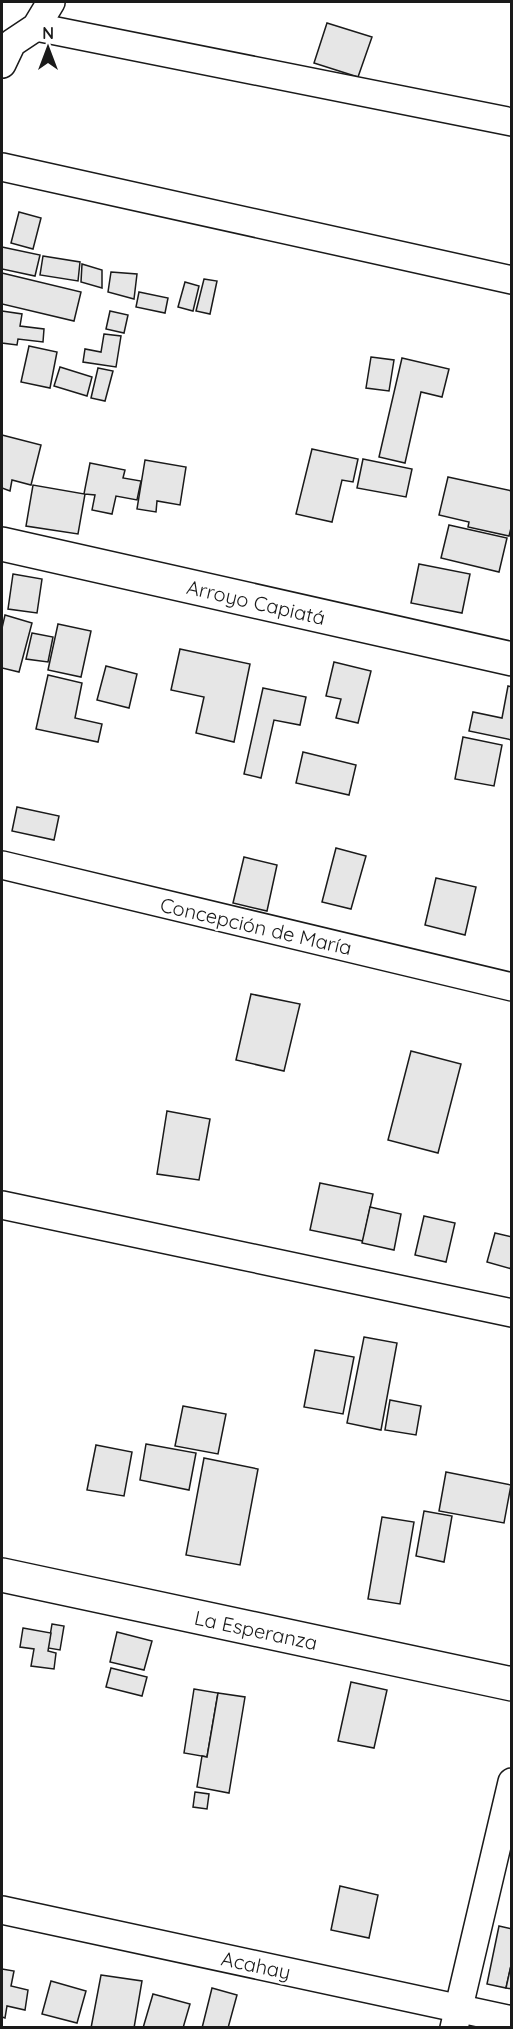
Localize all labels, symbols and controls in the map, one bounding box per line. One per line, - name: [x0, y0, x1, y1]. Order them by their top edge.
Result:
- north arrow: [18, 18, 78, 78]
- text: N: [42, 23, 54, 43]
- street label: Arroyo Capiatá: [184, 574, 328, 630]
- street label: Concepción de María: [158, 892, 354, 960]
- street label: La Esperanza: [192, 1605, 320, 1655]
- street label: Acahay: [219, 1945, 293, 1985]

